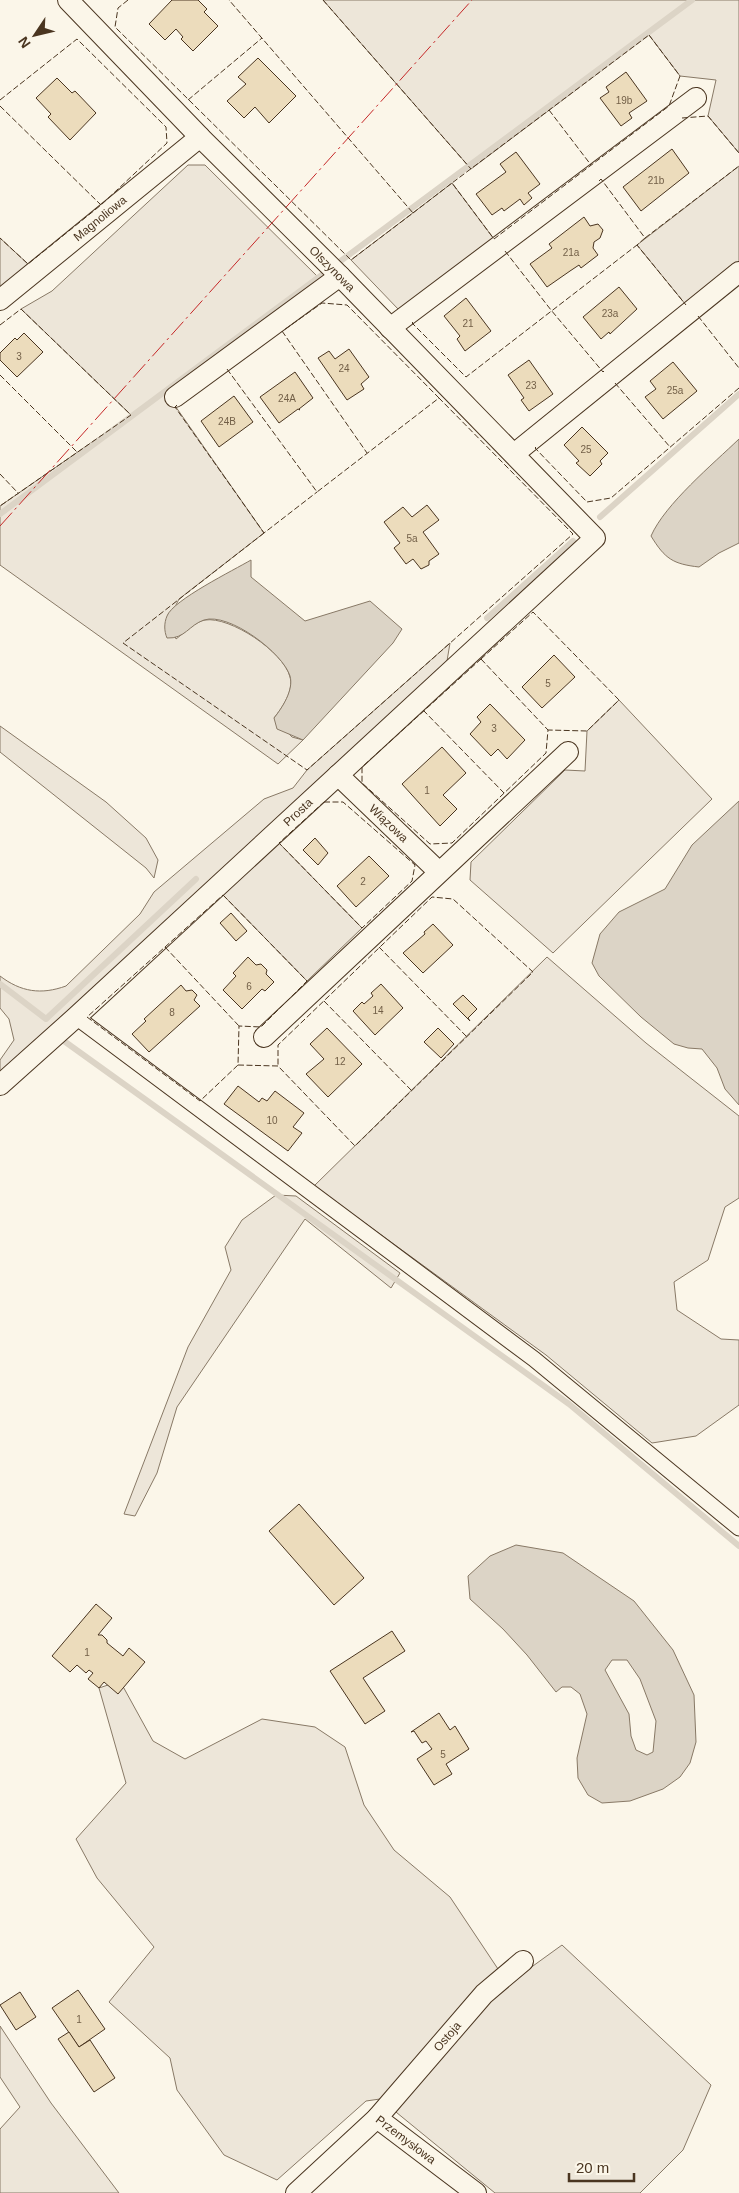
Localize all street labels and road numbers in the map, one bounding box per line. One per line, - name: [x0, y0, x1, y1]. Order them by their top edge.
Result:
- street label: Magnoliowa: [71, 193, 130, 244]
- street label: Olszynowa: [306, 243, 358, 295]
- street label: Prosta: [280, 795, 316, 829]
- street label: Wiązowa: [366, 802, 411, 846]
- street label: Ostoja: [431, 2019, 464, 2054]
- street label: Przemysłowa: [373, 2113, 439, 2167]

